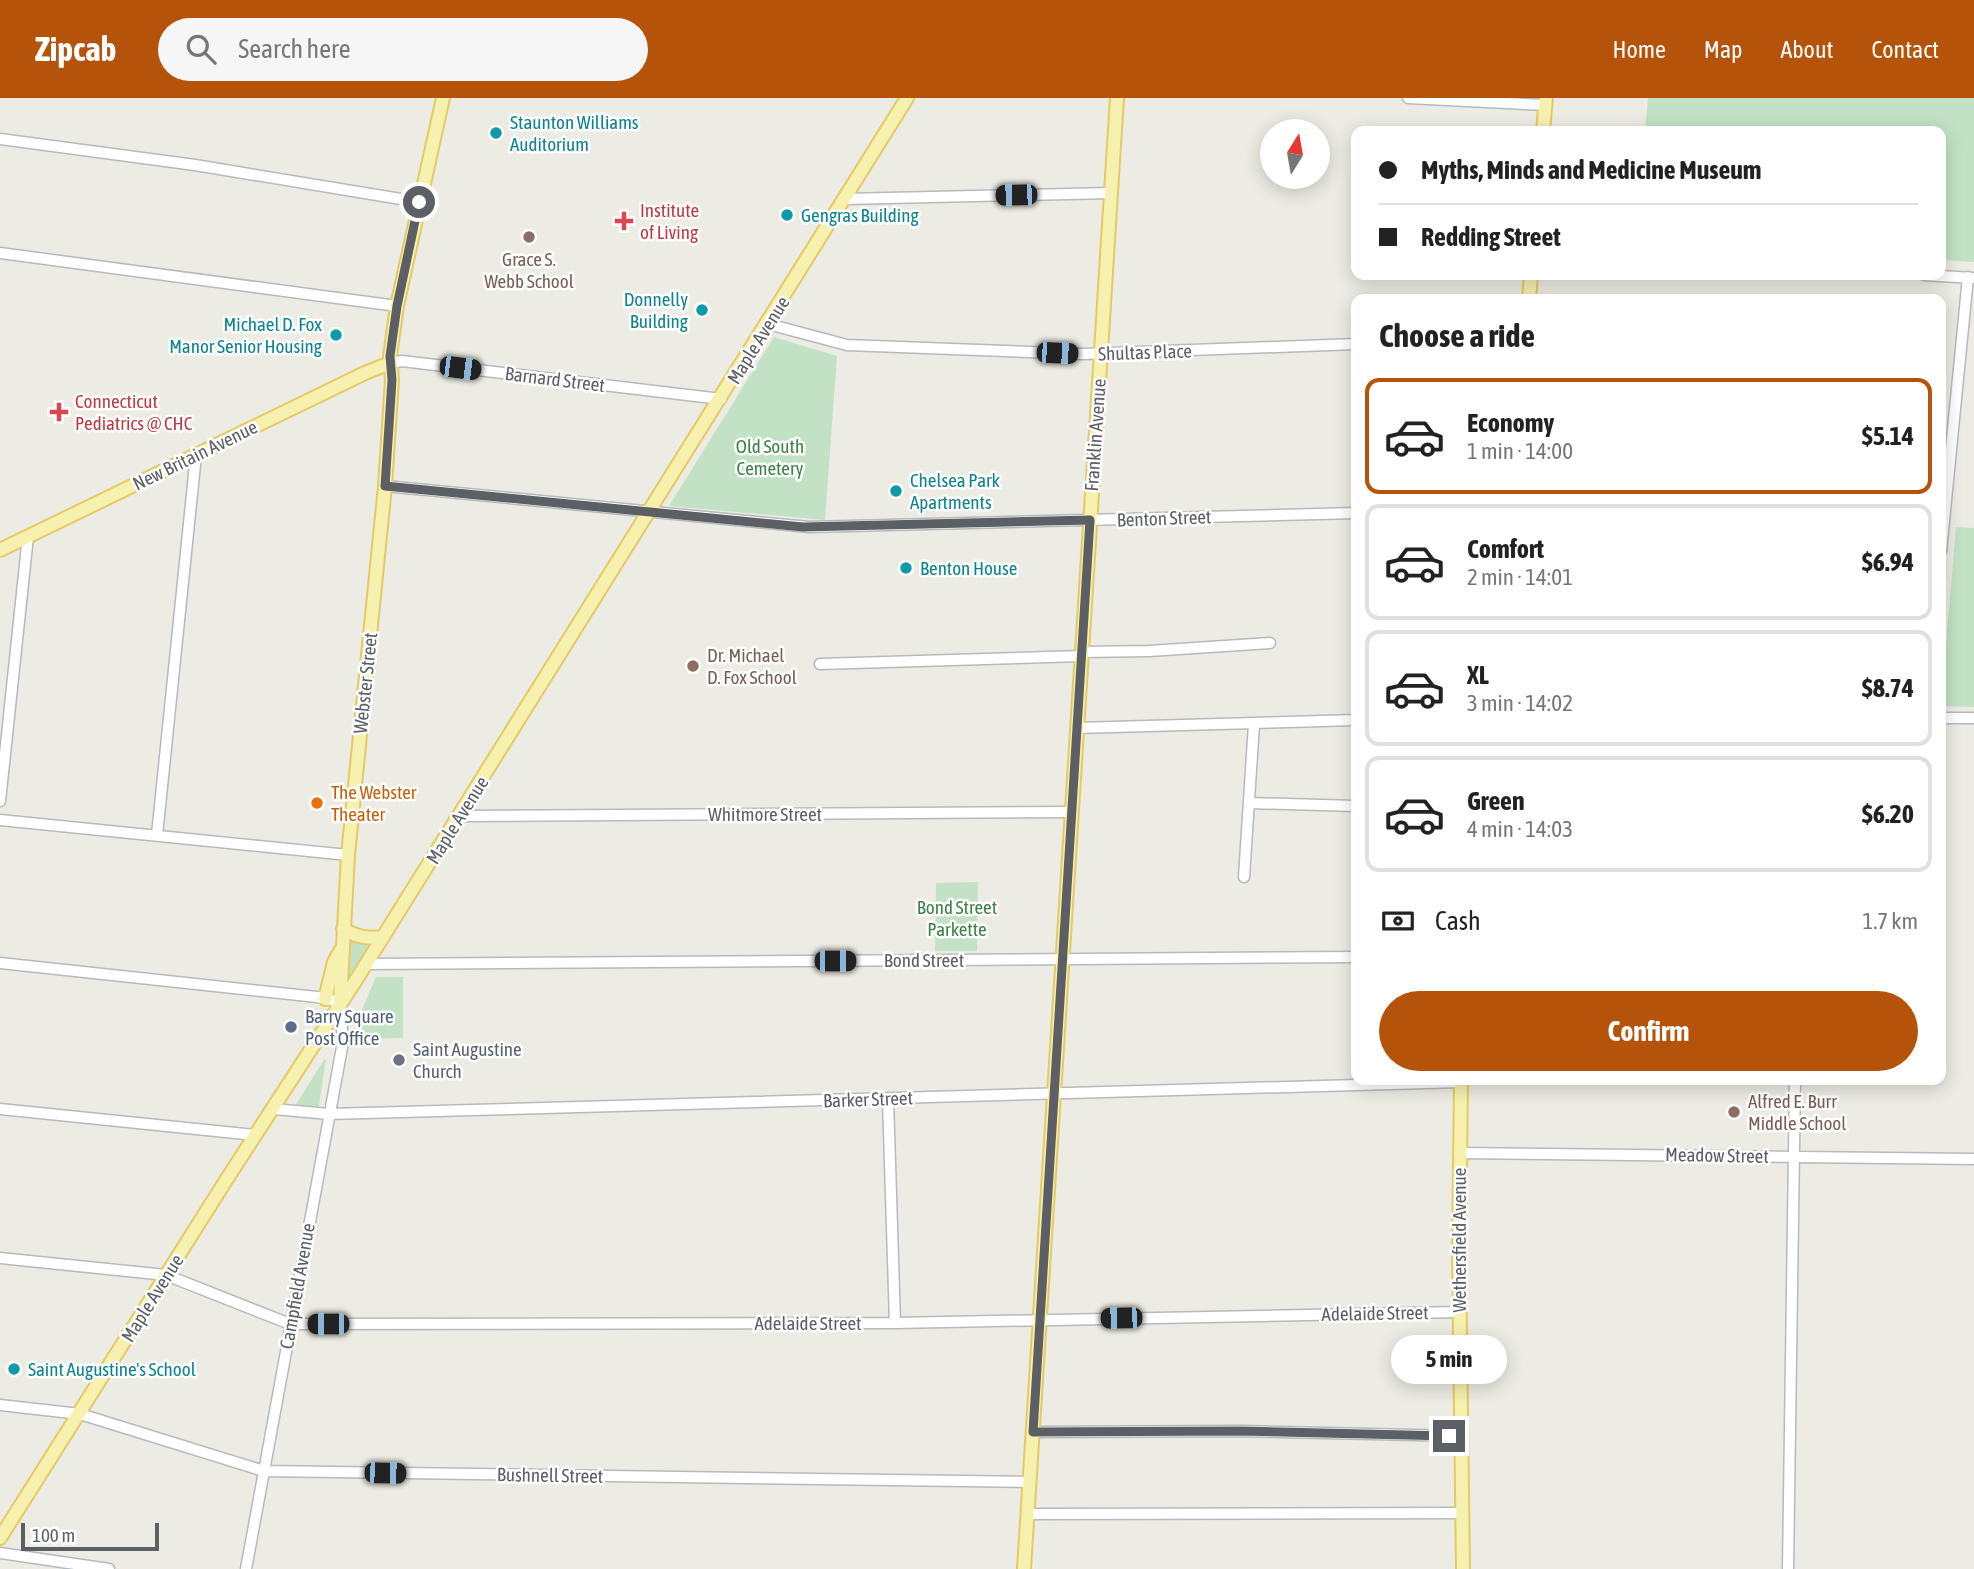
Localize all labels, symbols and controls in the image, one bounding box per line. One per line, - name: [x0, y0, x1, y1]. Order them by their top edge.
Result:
- search box: [158, 18, 648, 81]
- text: Zipcab: [35, 30, 116, 68]
- icon: search: [182, 30, 220, 68]
- text: Search here: [238, 34, 350, 64]
- text: Home: [1612, 36, 1666, 63]
- text: Map: [1704, 36, 1742, 63]
- text: About: [1780, 36, 1833, 63]
- text: Contact: [1871, 36, 1939, 63]
- place label: Staunton Williams Auditorium: [510, 111, 639, 155]
- north arrow: [1260, 119, 1330, 189]
- map controls: [1260, 119, 1330, 189]
- marker: Staunton Williams Auditorium: [488, 125, 504, 141]
- text: Myths, Minds and Medicine Museum: [1421, 155, 1761, 185]
- car: [995, 184, 1038, 206]
- route start: [403, 186, 435, 218]
- place label: Institute of Living: [640, 199, 699, 243]
- place label: Gengras Building: [801, 204, 919, 226]
- marker: Gengras Building: [779, 207, 795, 223]
- marker: Institute of Living: [614, 211, 634, 231]
- text: Redding Street: [1421, 222, 1561, 252]
- marker: Grace S. Webb School: [521, 229, 537, 245]
- place label: Grace S. Webb School: [484, 248, 574, 292]
- place label: Donnelly Building: [624, 288, 689, 332]
- street label: Maple Avenue: [722, 292, 794, 388]
- marker: Donnelly Building: [694, 302, 710, 318]
- place label: Michael D. Fox Manor Senior Housing: [169, 313, 323, 357]
- text: Choose a ride: [1379, 317, 1535, 354]
- marker: Michael D. Fox Manor Senior Housing: [328, 327, 344, 343]
- street label: Shultas Place: [1098, 339, 1192, 365]
- car: [1036, 342, 1079, 364]
- car: [438, 355, 483, 381]
- street label: Barnard Street: [504, 362, 606, 396]
- street label: Franklin Avenue: [1080, 378, 1110, 492]
- place label: Connecticut Pediatrics @ CHC: [75, 390, 193, 434]
- marker: Connecticut Pediatrics @ CHC: [49, 402, 69, 422]
- icon: car: [1383, 405, 1446, 468]
- text: Economy: [1467, 408, 1554, 438]
- street label: New Britain Avenue: [129, 415, 261, 495]
- text: $5.14: [1862, 421, 1914, 451]
- park label: Old South Cemetery: [736, 435, 804, 479]
- text: 1 min · 14:00: [1467, 438, 1573, 464]
- place label: Chelsea Park Apartments: [910, 469, 1001, 513]
- marker: Chelsea Park Apartments: [888, 483, 904, 499]
- street label: Benton Street: [1116, 505, 1212, 531]
- icon: car: [1383, 531, 1446, 594]
- text: Comfort: [1467, 534, 1544, 564]
- text: $6.94: [1862, 547, 1914, 577]
- place label: Benton House: [920, 557, 1017, 579]
- marker: Benton House: [898, 560, 914, 576]
- text: 2 min · 14:01: [1467, 564, 1573, 590]
- street label: Webster Street: [349, 631, 381, 735]
- place label: Dr. Michael D. Fox School: [707, 644, 797, 688]
- icon: car: [1383, 657, 1446, 720]
- marker: Dr. Michael D. Fox School: [685, 658, 701, 674]
- text: XL: [1467, 660, 1489, 690]
- text: $8.74: [1862, 673, 1914, 703]
- text: 3 min · 14:02: [1467, 690, 1573, 716]
- street label: Maple Avenue: [421, 772, 493, 868]
- place label: The Webster Theater: [331, 781, 417, 825]
- icon: car: [1383, 783, 1446, 846]
- text: Green: [1467, 786, 1525, 816]
- marker: The Webster Theater: [309, 795, 325, 811]
- text: $6.20: [1862, 799, 1914, 829]
- street label: Whitmore Street: [708, 803, 822, 825]
- text: 4 min · 14:03: [1467, 816, 1573, 842]
- park label: Bond Street Parkette: [917, 896, 997, 940]
- icon: cash: [1379, 902, 1417, 940]
- text: Cash: [1435, 906, 1481, 936]
- text: 1.7 km: [1862, 908, 1918, 934]
- street label: Bond Street: [884, 949, 964, 971]
- car: [815, 951, 857, 972]
- button: Confirm: [1379, 991, 1918, 1071]
- place label: Barry Square Post Office: [305, 1005, 394, 1049]
- marker: Barry Square Post Office: [283, 1019, 299, 1035]
- place label: Saint Augustine Church: [413, 1038, 522, 1082]
- marker: Saint Augustine Church: [391, 1052, 407, 1068]
- street label: Barker Street: [823, 1086, 913, 1112]
- place label: Alfred E. Burr Middle School: [1748, 1090, 1846, 1134]
- marker: Alfred E. Burr Middle School: [1726, 1104, 1742, 1120]
- street label: Meadow Street: [1665, 1143, 1769, 1167]
- street label: Wethersfield Avenue: [1448, 1168, 1470, 1312]
- street label: Campfield Avenue: [275, 1221, 319, 1351]
- street label: Maple Avenue: [116, 1250, 188, 1346]
- street label: Adelaide Street: [1321, 1301, 1429, 1325]
- car: [1100, 1307, 1143, 1329]
- street label: Adelaide Street: [754, 1312, 862, 1334]
- car: [308, 1314, 350, 1335]
- callout: 5 min: [1391, 1334, 1507, 1384]
- text: 5 min: [1426, 1346, 1472, 1372]
- place label: Saint Augustine's School: [28, 1358, 196, 1380]
- marker: Saint Augustine's School: [6, 1361, 22, 1377]
- route end: [1433, 1420, 1465, 1452]
- car: [364, 1462, 407, 1484]
- street label: Bushnell Street: [497, 1463, 603, 1487]
- scale bar: [21, 1520, 159, 1552]
- text: 100 m: [32, 1524, 75, 1546]

